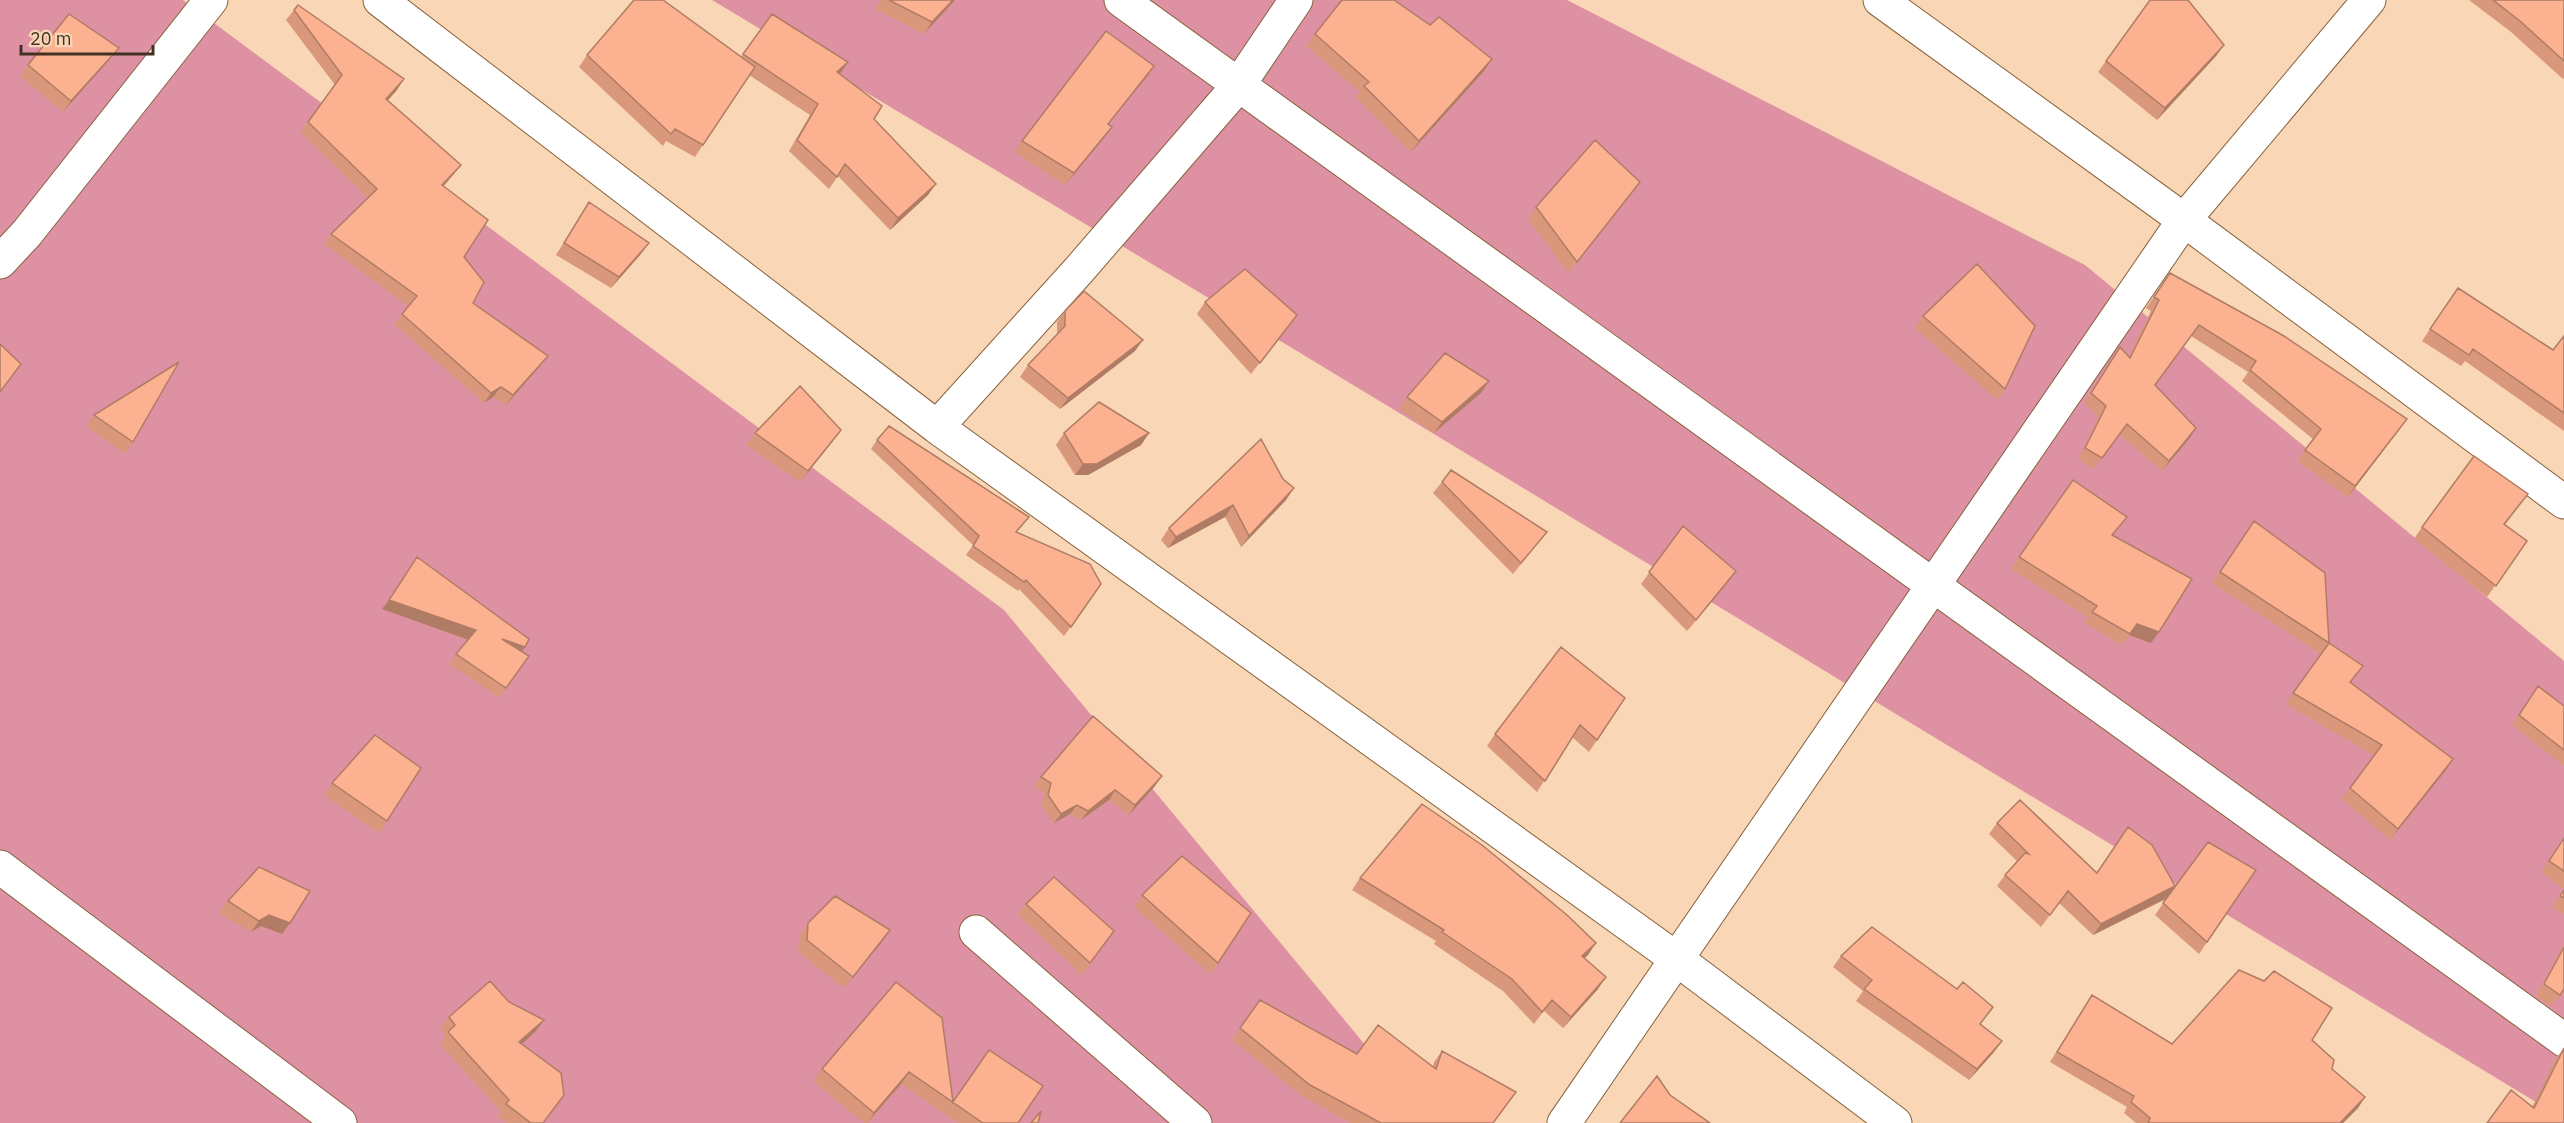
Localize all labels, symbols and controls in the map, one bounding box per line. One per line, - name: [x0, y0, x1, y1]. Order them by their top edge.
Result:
- scale bar: [21, 18, 153, 56]
- text: 20 m: [30, 27, 72, 50]

